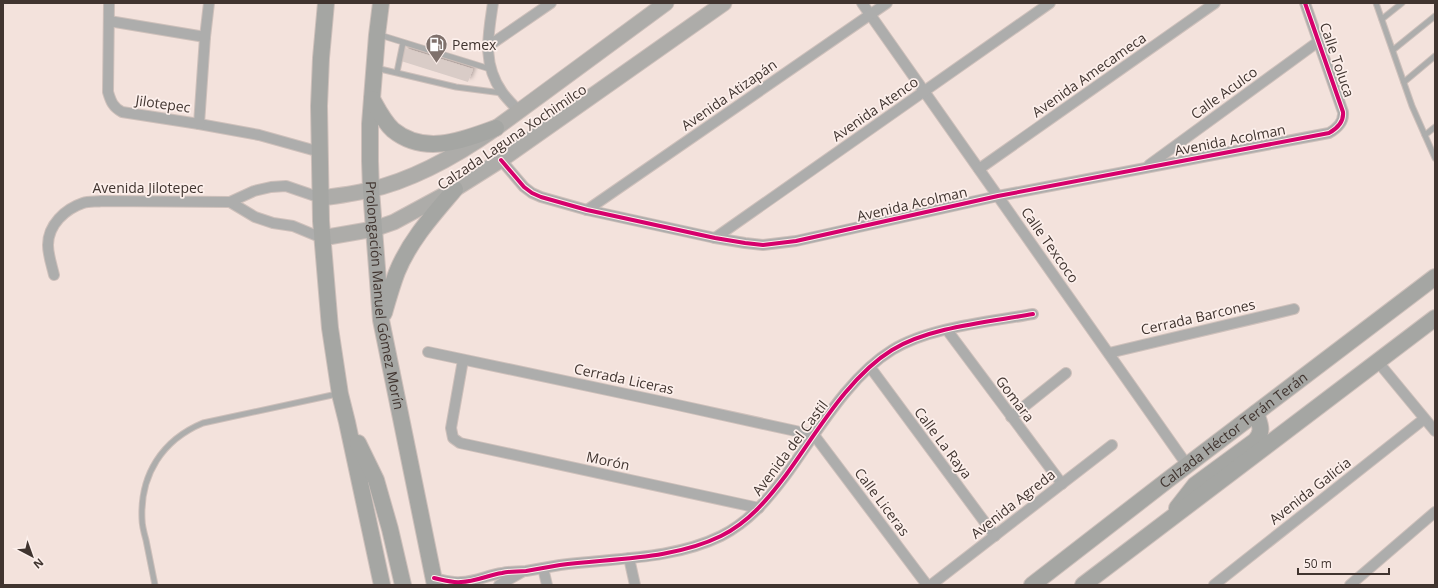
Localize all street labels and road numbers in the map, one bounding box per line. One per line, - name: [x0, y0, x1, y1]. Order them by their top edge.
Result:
- street label: Calle Toluca: [1316, 20, 1359, 100]
- street label: Avenida Amecameca: [1028, 28, 1150, 121]
- street label: Avenida Atizapán: [677, 55, 780, 135]
- street label: Calle Aculco: [1187, 62, 1261, 123]
- street label: Avenida Atenco: [828, 72, 922, 145]
- street label: Calzada Laguna Xochimilco: [433, 79, 590, 194]
- street label: Jilotepec: [132, 90, 192, 117]
- street label: Avenida Acolman: [1173, 119, 1287, 160]
- street label: Avenida Jilotepec: [92, 178, 204, 197]
- street label: Prolongación Manuel Gómez Morín: [362, 181, 409, 411]
- street label: Avenida Acolman: [855, 182, 969, 225]
- street label: Calle Texcoco: [1017, 203, 1084, 286]
- street label: Cerrada Barcones: [1139, 294, 1257, 339]
- street label: Cerrada Liceras: [573, 359, 676, 398]
- street label: Calzada Héctor Terán Terán: [1155, 367, 1311, 492]
- street label: Gomara: [992, 372, 1039, 426]
- street label: Avenida del Castil: [747, 396, 832, 499]
- street label: Calle La Raya: [910, 403, 977, 482]
- street label: Morón: [585, 447, 631, 474]
- street label: Avenida Galicia: [1265, 453, 1354, 529]
- street label: Calle Liceras: [851, 464, 914, 540]
- street label: Avenida Agreda: [967, 465, 1059, 543]

